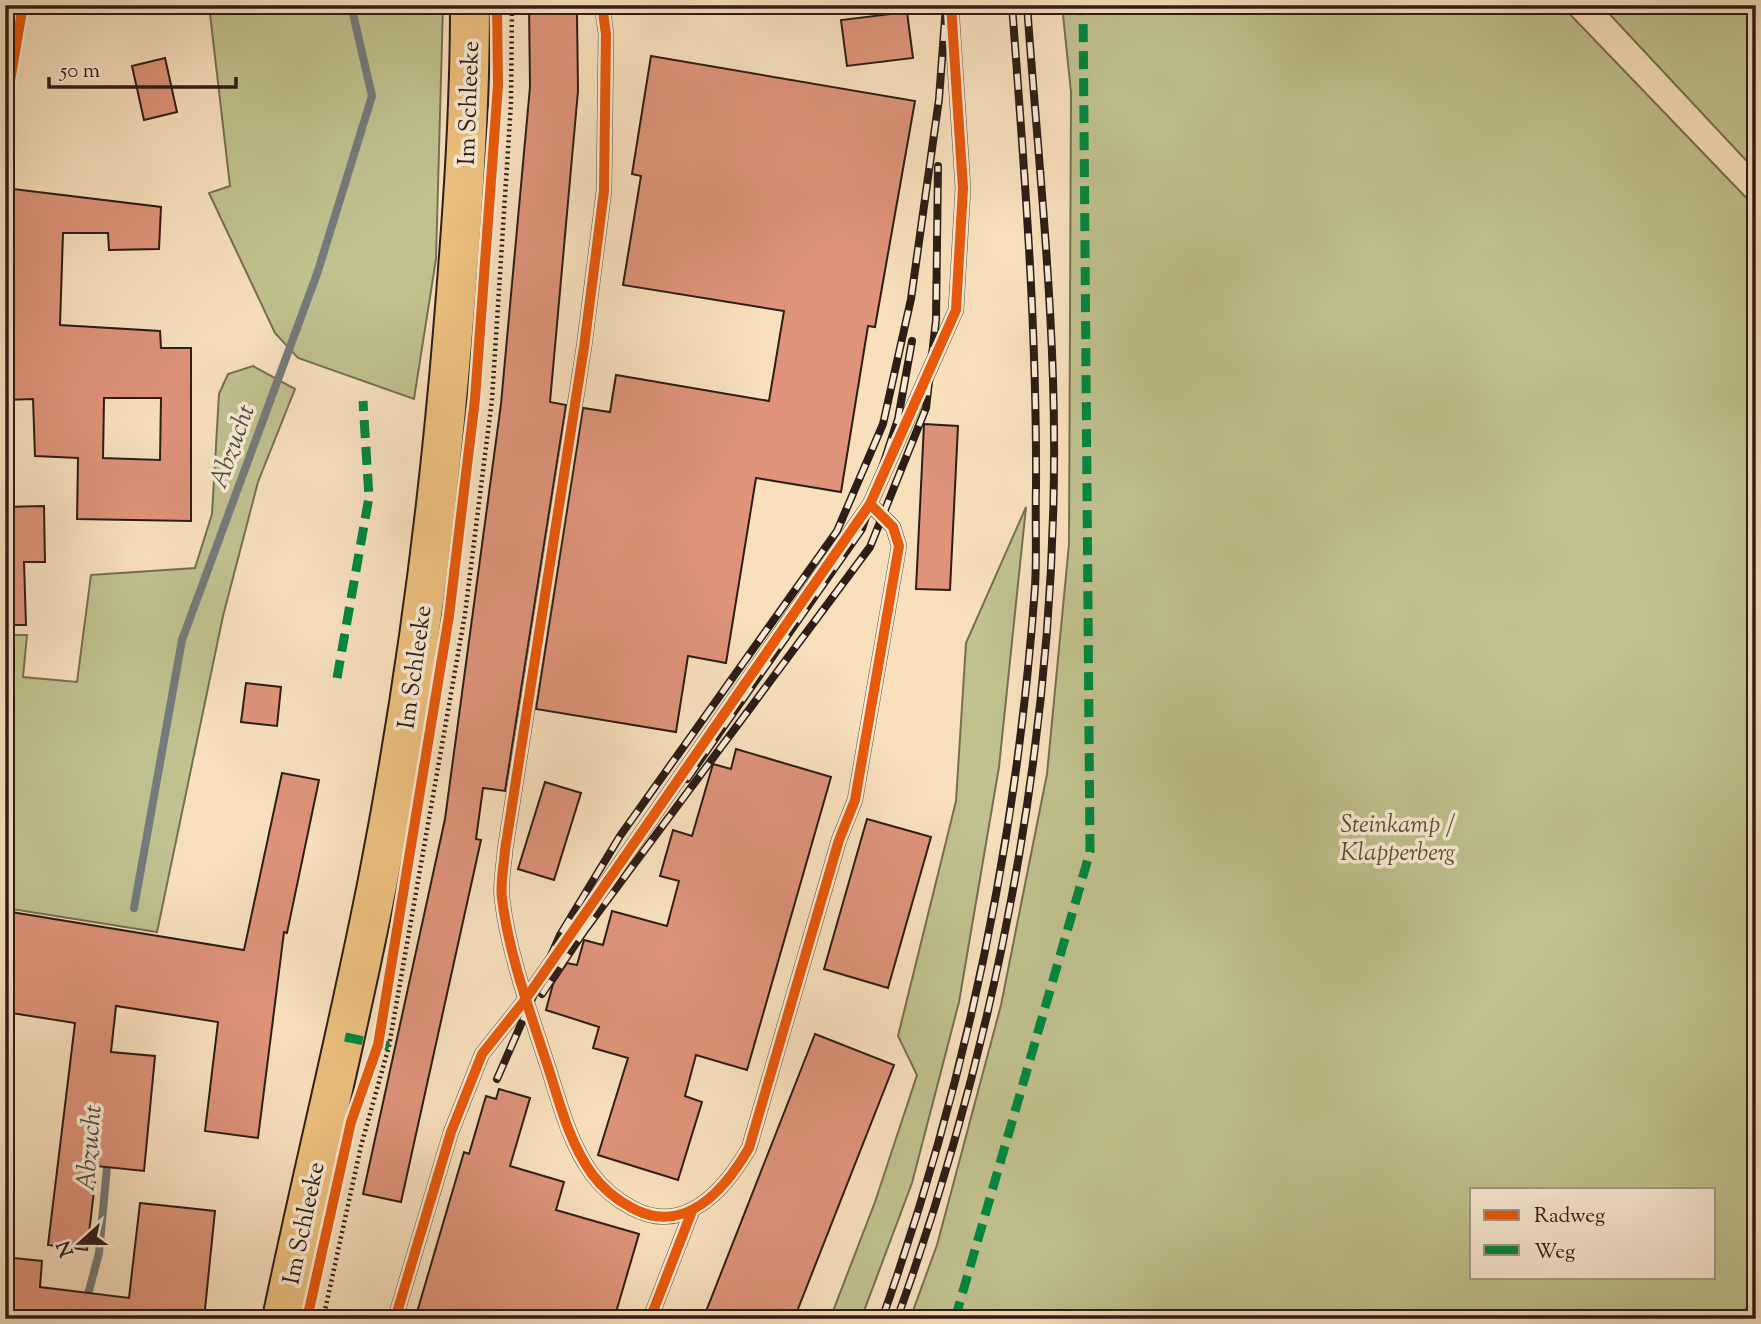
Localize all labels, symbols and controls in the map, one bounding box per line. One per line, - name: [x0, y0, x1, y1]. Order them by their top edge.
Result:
- street label: Im Schleeke: [451, 40, 489, 166]
- scale bar: [49, 46, 236, 90]
- text: 50 m: [59, 57, 100, 87]
- water label: Abzucht: [201, 400, 266, 494]
- street label: Im Schleeke: [390, 603, 441, 731]
- park label: Steinkamp / Klapperberg: [1340, 809, 1456, 871]
- water label: Abzucht: [68, 1103, 113, 1193]
- street label: Im Schleeke: [275, 1159, 335, 1288]
- legend: [1470, 1188, 1716, 1278]
- text: Radweg: [1534, 1202, 1605, 1232]
- north arrow: [46, 1208, 116, 1278]
- text: N: [51, 1236, 82, 1260]
- text: Weg: [1534, 1238, 1575, 1268]

